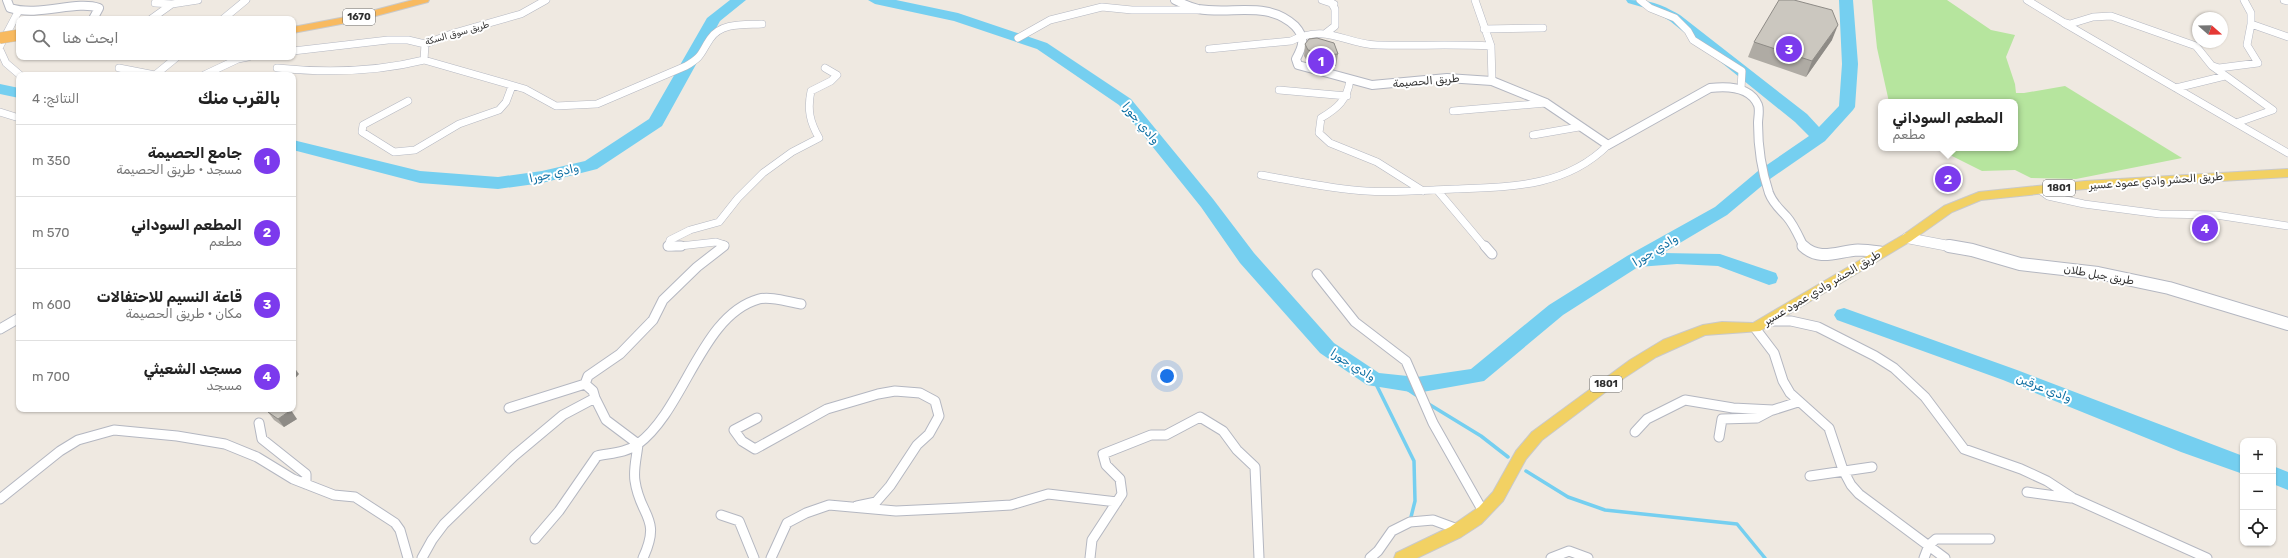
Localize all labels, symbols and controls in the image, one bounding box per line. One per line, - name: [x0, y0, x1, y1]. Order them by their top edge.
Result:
- road number: 1670: [343, 9, 375, 25]
- north arrow: [2192, 12, 2228, 48]
- search box: [16, 16, 296, 60]
- street label: طريق سوق السكة: [424, 19, 490, 47]
- icon: search: [30, 27, 52, 49]
- text: ابحث هنا: [62, 29, 119, 47]
- pin: 3: [1776, 34, 1802, 64]
- pin: 1: [1308, 46, 1334, 76]
- street label: طريق الحصيمة: [1392, 72, 1460, 91]
- text: بالقرب منك: [198, 88, 280, 108]
- text: النتائج: 4: [32, 91, 79, 106]
- water label: وادي جورا: [1119, 99, 1163, 148]
- popup: [1878, 99, 2018, 151]
- text: المطعم السوداني: [1893, 109, 2003, 127]
- text: مطعم: [1893, 127, 1926, 142]
- text: جامع الحصيمة: [148, 144, 242, 162]
- text: 350 m: [32, 153, 71, 168]
- text: 1: [264, 153, 270, 168]
- water label: وادي جورا: [528, 160, 581, 186]
- text: مسجد · طريق الحصيمة: [116, 162, 242, 177]
- pin: 2: [1935, 164, 1961, 194]
- street label: طريق الحشر وادي عمود عسير: [2087, 170, 2224, 193]
- road number: 1801: [2043, 180, 2075, 196]
- pin: 4: [2192, 213, 2218, 243]
- text: المطعم السوداني: [131, 216, 242, 234]
- text: 570 m: [32, 225, 69, 240]
- text: 2: [263, 225, 271, 240]
- water label: وادي جورا: [1630, 231, 1681, 270]
- text: مطعم: [209, 234, 242, 249]
- street label: طريق الحشر وادي عمود عسير: [1760, 248, 1884, 330]
- street label: طريق جبل طلان: [2063, 262, 2135, 289]
- text: قاعة النسيم للاحتفالات: [97, 288, 242, 306]
- text: 600 m: [32, 297, 71, 312]
- text: 3: [263, 297, 271, 312]
- text: مكان · طريق الحصيمة: [125, 306, 242, 321]
- water label: وادي جورا: [1327, 346, 1378, 385]
- text: مسجد الشعيثي: [144, 360, 242, 378]
- your location: [1157, 366, 1177, 386]
- text: 700 m: [32, 369, 70, 384]
- text: 4: [263, 369, 271, 384]
- water label: وادي عرقين: [2014, 371, 2074, 406]
- road number: 1801: [1590, 376, 1622, 392]
- text: مسجد: [206, 378, 242, 393]
- map controls: [2240, 438, 2276, 546]
- button: +: [2240, 438, 2276, 474]
- button: −: [2240, 474, 2276, 510]
- button: locate: [2240, 510, 2276, 546]

